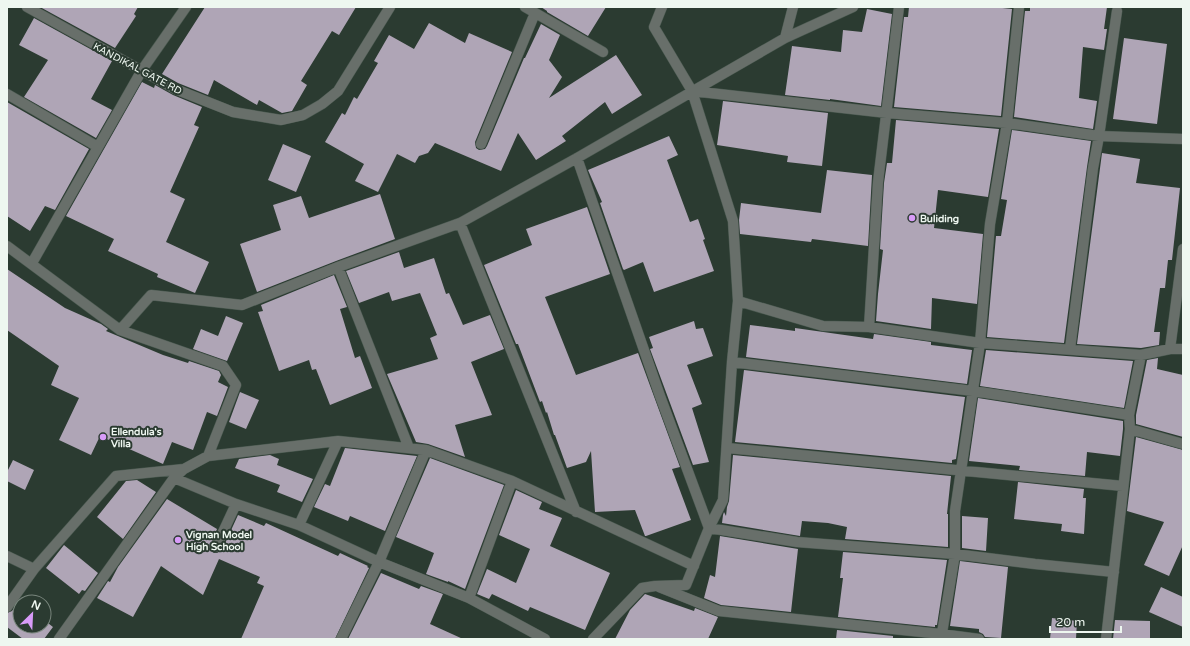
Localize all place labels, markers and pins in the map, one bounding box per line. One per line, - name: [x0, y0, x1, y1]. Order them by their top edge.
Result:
- marker: Buliding: [907, 213, 917, 223]
- place label: Buliding: [920, 213, 959, 225]
- place label: Ellendula's Villa: [111, 426, 162, 450]
- marker: Ellendula's Villa: [98, 432, 108, 442]
- place label: Vignan Model High School: [186, 529, 252, 553]
- marker: Vignan Model High School: [173, 535, 183, 545]

